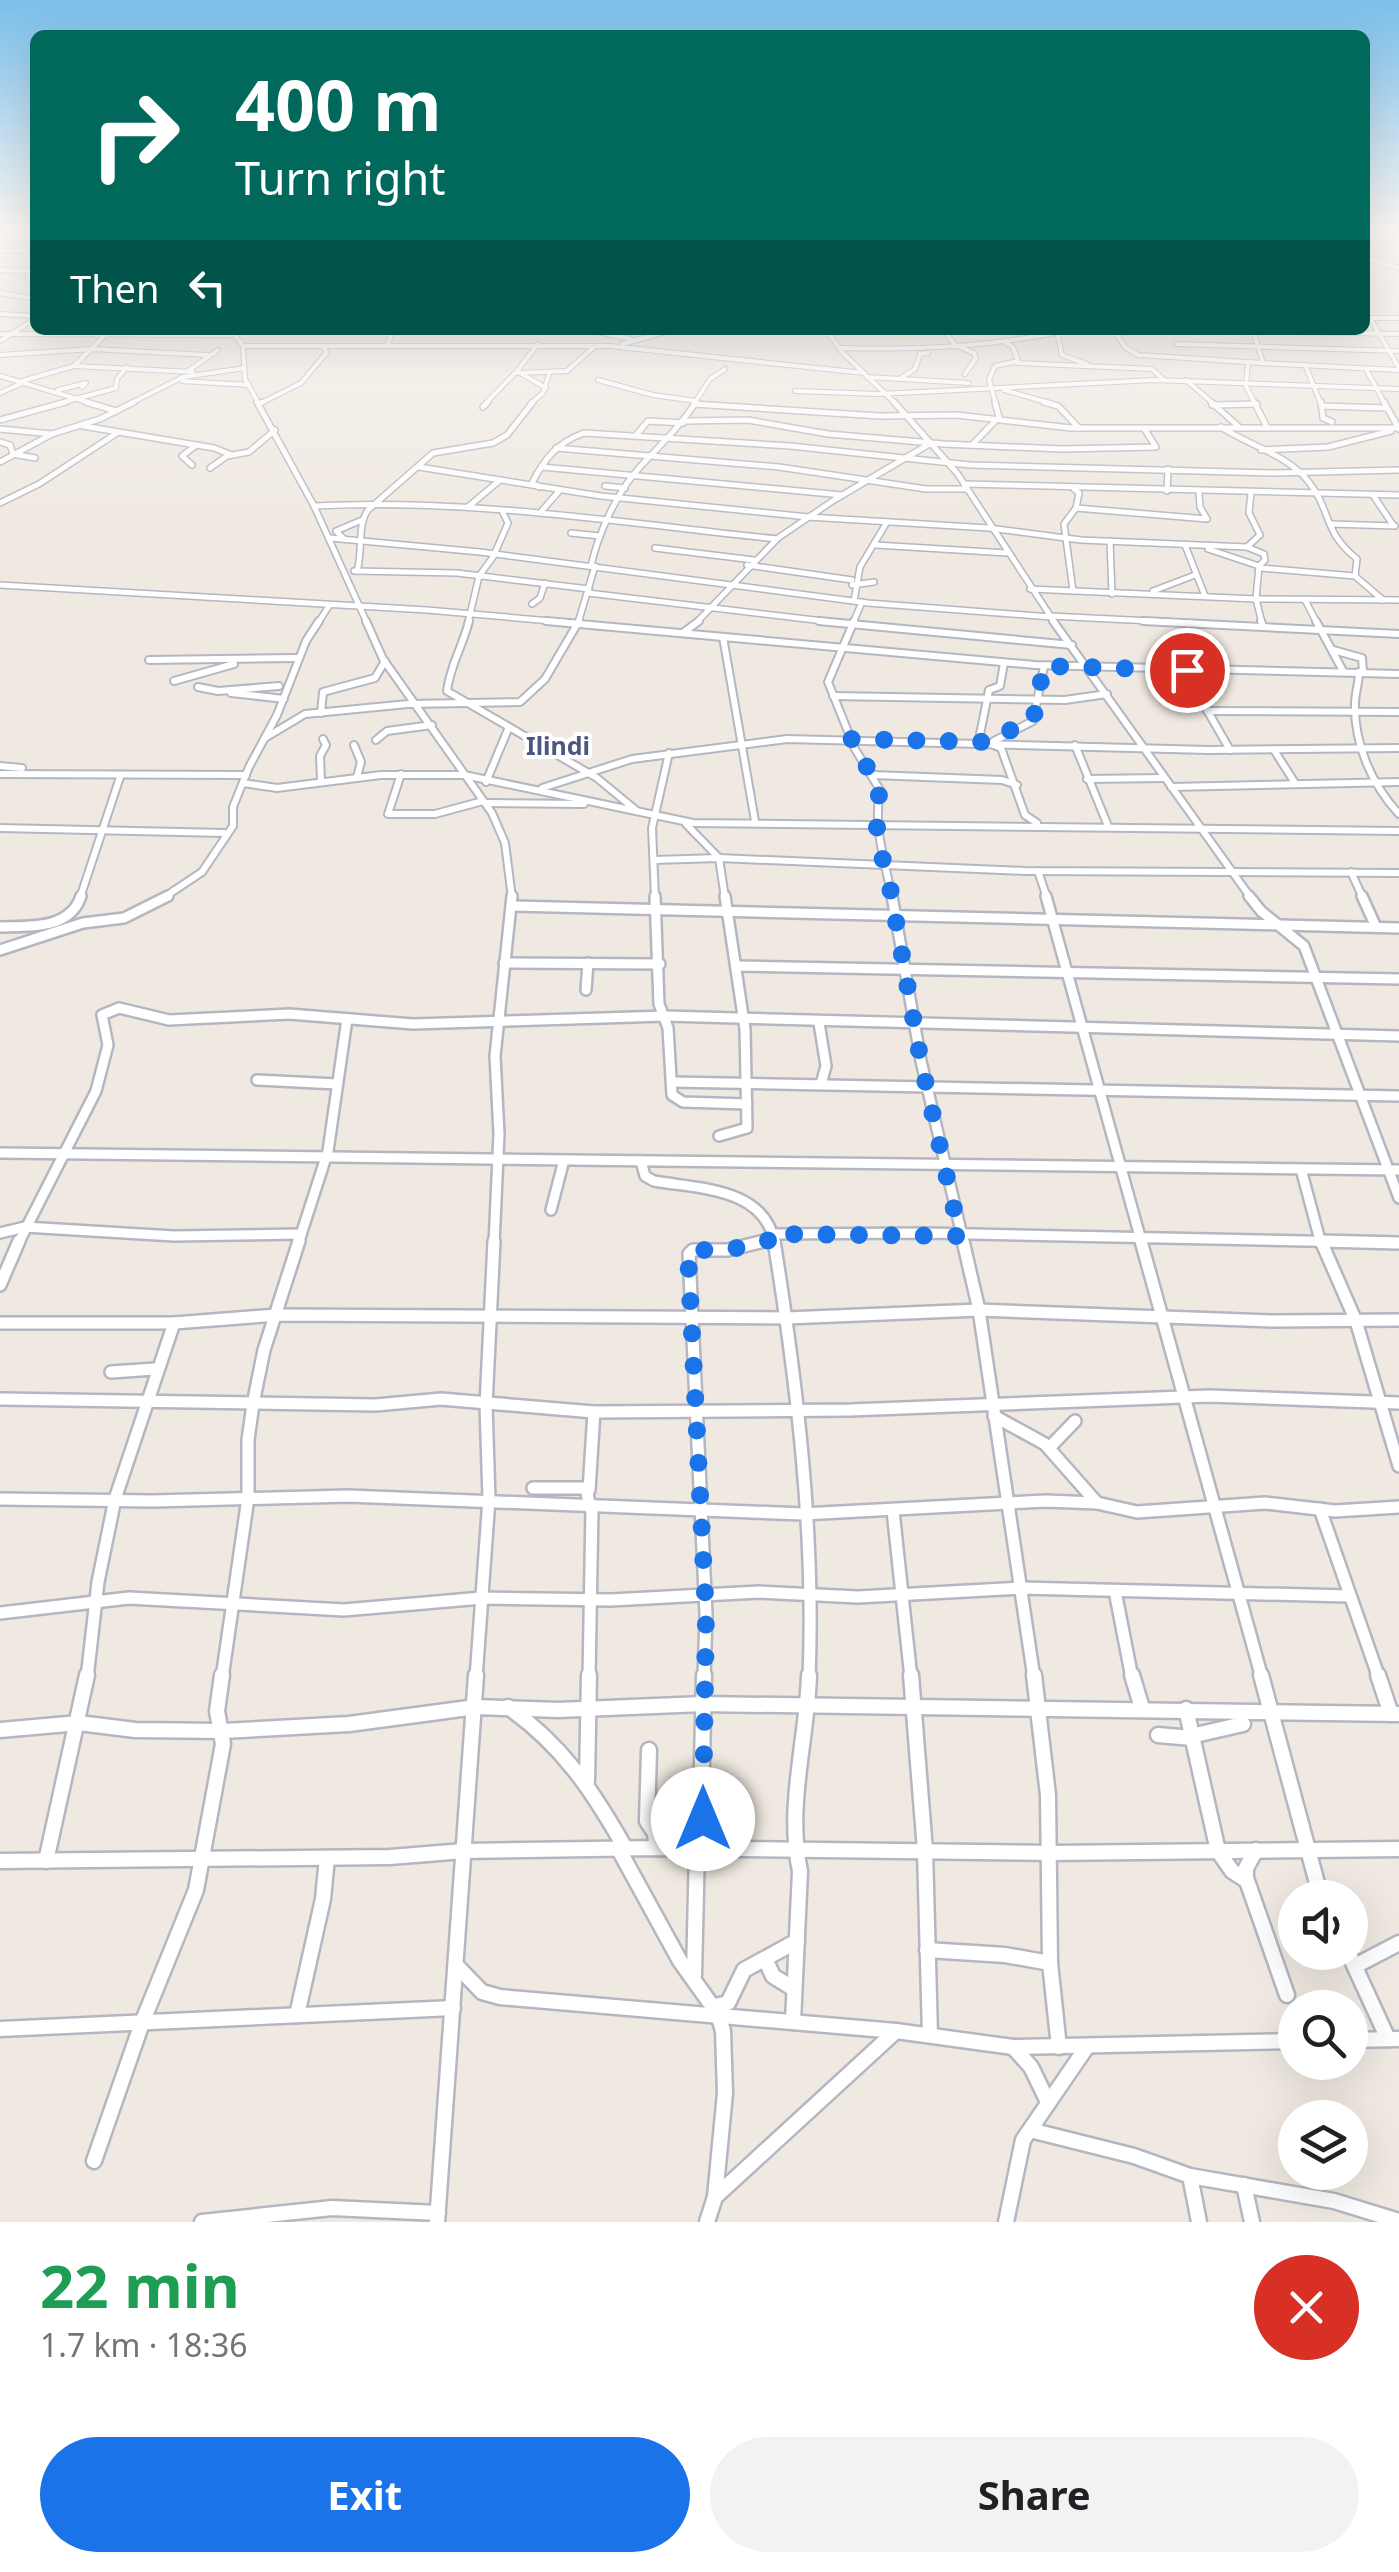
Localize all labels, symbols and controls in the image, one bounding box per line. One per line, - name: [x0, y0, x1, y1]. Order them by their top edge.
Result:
- text: 400 m: [235, 56, 442, 152]
- icon: right: [70, 70, 200, 200]
- text: Turn right: [235, 147, 446, 208]
- icon: left: [180, 260, 235, 315]
- text: Then: [70, 262, 160, 314]
- pin: [1145, 628, 1230, 713]
- icon: arrive: [1160, 643, 1215, 698]
- district label: Ilindi: [526, 728, 590, 762]
- position arrow: [651, 1767, 755, 1871]
- map controls: [1278, 1880, 1368, 2190]
- button: sound: [1278, 1880, 1368, 1970]
- button: search: [1278, 1990, 1368, 2080]
- button: layers: [1278, 2100, 1368, 2190]
- text: 22 min: [40, 2244, 240, 2326]
- button: close: [1254, 2255, 1359, 2360]
- text: 1.7 km · 18:36: [40, 2323, 248, 2366]
- button: Exit: [40, 2437, 690, 2552]
- button: Share: [710, 2437, 1359, 2552]

